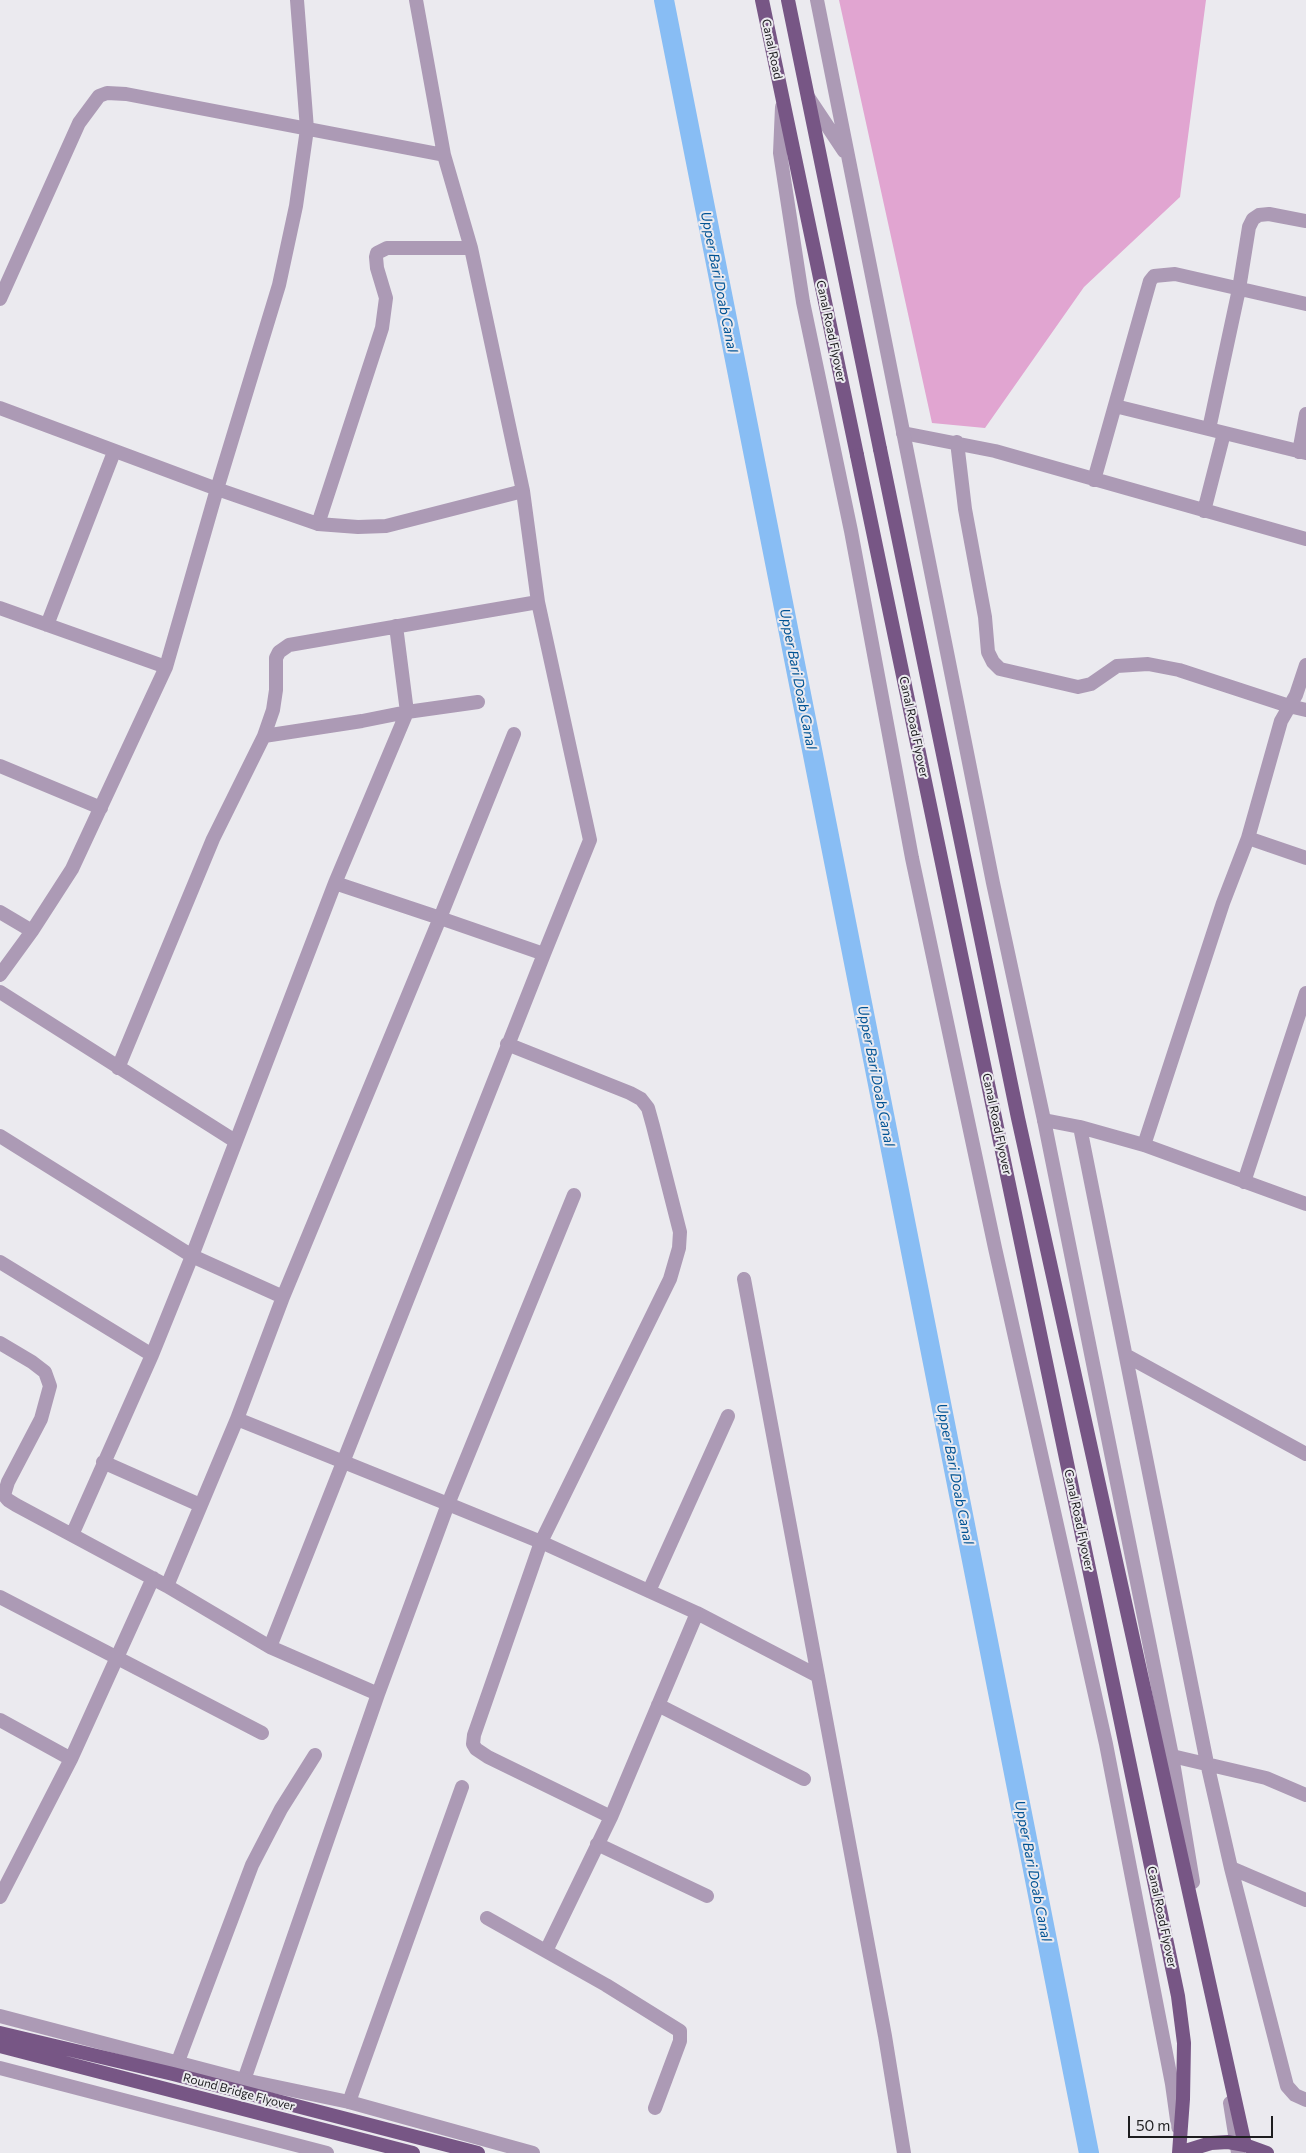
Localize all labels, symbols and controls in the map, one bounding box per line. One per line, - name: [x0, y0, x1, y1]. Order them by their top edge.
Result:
- street label: Canal Road: [759, 18, 785, 80]
- water label: Upper Bari Doab Canal: [697, 210, 741, 354]
- street label: Canal Road Flyover: [813, 279, 849, 383]
- water label: Upper Bari Doab Canal: [776, 607, 820, 751]
- street label: Canal Road Flyover: [896, 675, 932, 779]
- water label: Upper Bari Doab Canal: [854, 1004, 898, 1148]
- street label: Canal Road Flyover: [979, 1072, 1015, 1176]
- water label: Upper Bari Doab Canal: [933, 1402, 977, 1546]
- street label: Canal Road Flyover: [1061, 1468, 1097, 1572]
- water label: Upper Bari Doab Canal: [1011, 1799, 1055, 1943]
- street label: Canal Road Flyover: [1144, 1865, 1180, 1969]
- street label: Round Bridge Flyover: [182, 2070, 296, 2114]
- scale bar: [1131, 2106, 1276, 2138]
- text: 50 m: [1136, 2116, 1170, 2134]

